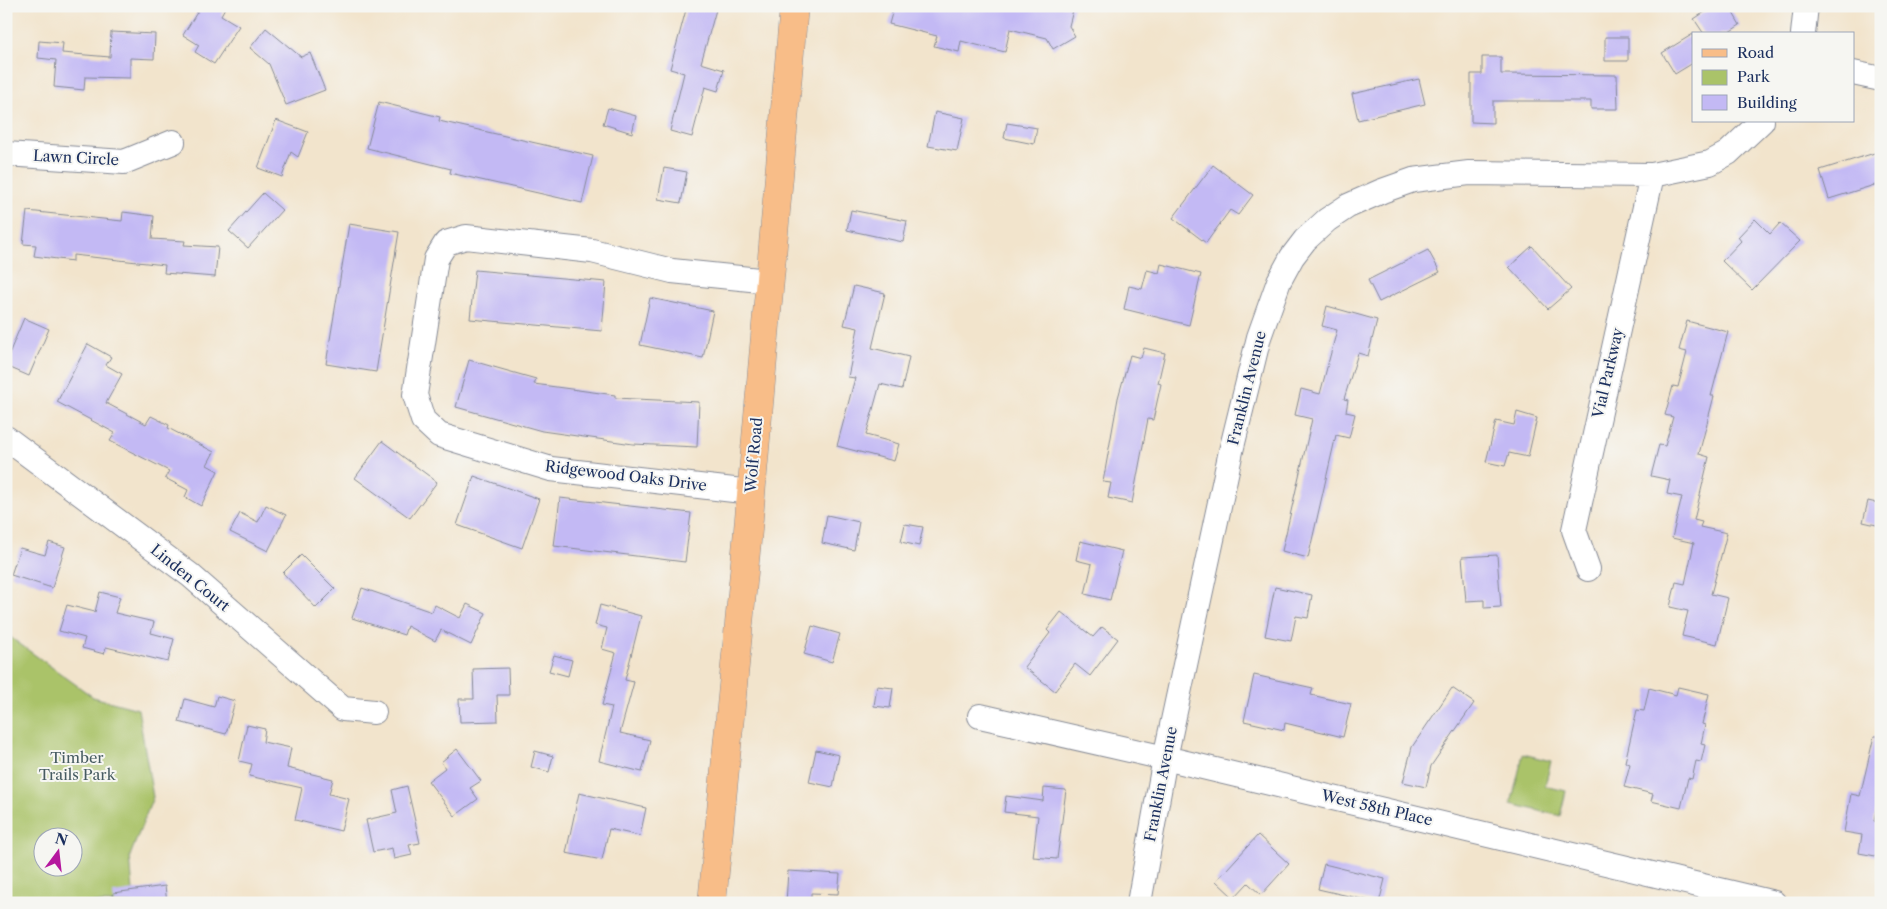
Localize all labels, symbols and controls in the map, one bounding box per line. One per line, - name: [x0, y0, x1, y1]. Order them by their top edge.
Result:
- legend: [1692, 32, 1854, 122]
- text: Road: [1737, 43, 1774, 62]
- text: Park: [1737, 67, 1771, 86]
- text: Building: [1737, 93, 1797, 112]
- street label: Lawn Circle: [33, 146, 120, 169]
- street label: Vial Parkway: [1588, 325, 1627, 421]
- street label: Franklin Avenue: [1223, 329, 1270, 447]
- street label: Wolf Road: [741, 417, 766, 494]
- street label: Ridgewood Oaks Drive: [544, 456, 708, 495]
- street label: Linden Court: [147, 540, 234, 616]
- street label: Franklin Avenue: [1140, 725, 1181, 843]
- park label: Timber Trails Park: [39, 748, 117, 784]
- street label: West 58th Place: [1319, 785, 1435, 830]
- north arrow: [32, 826, 82, 876]
- text: N: [53, 829, 70, 850]

